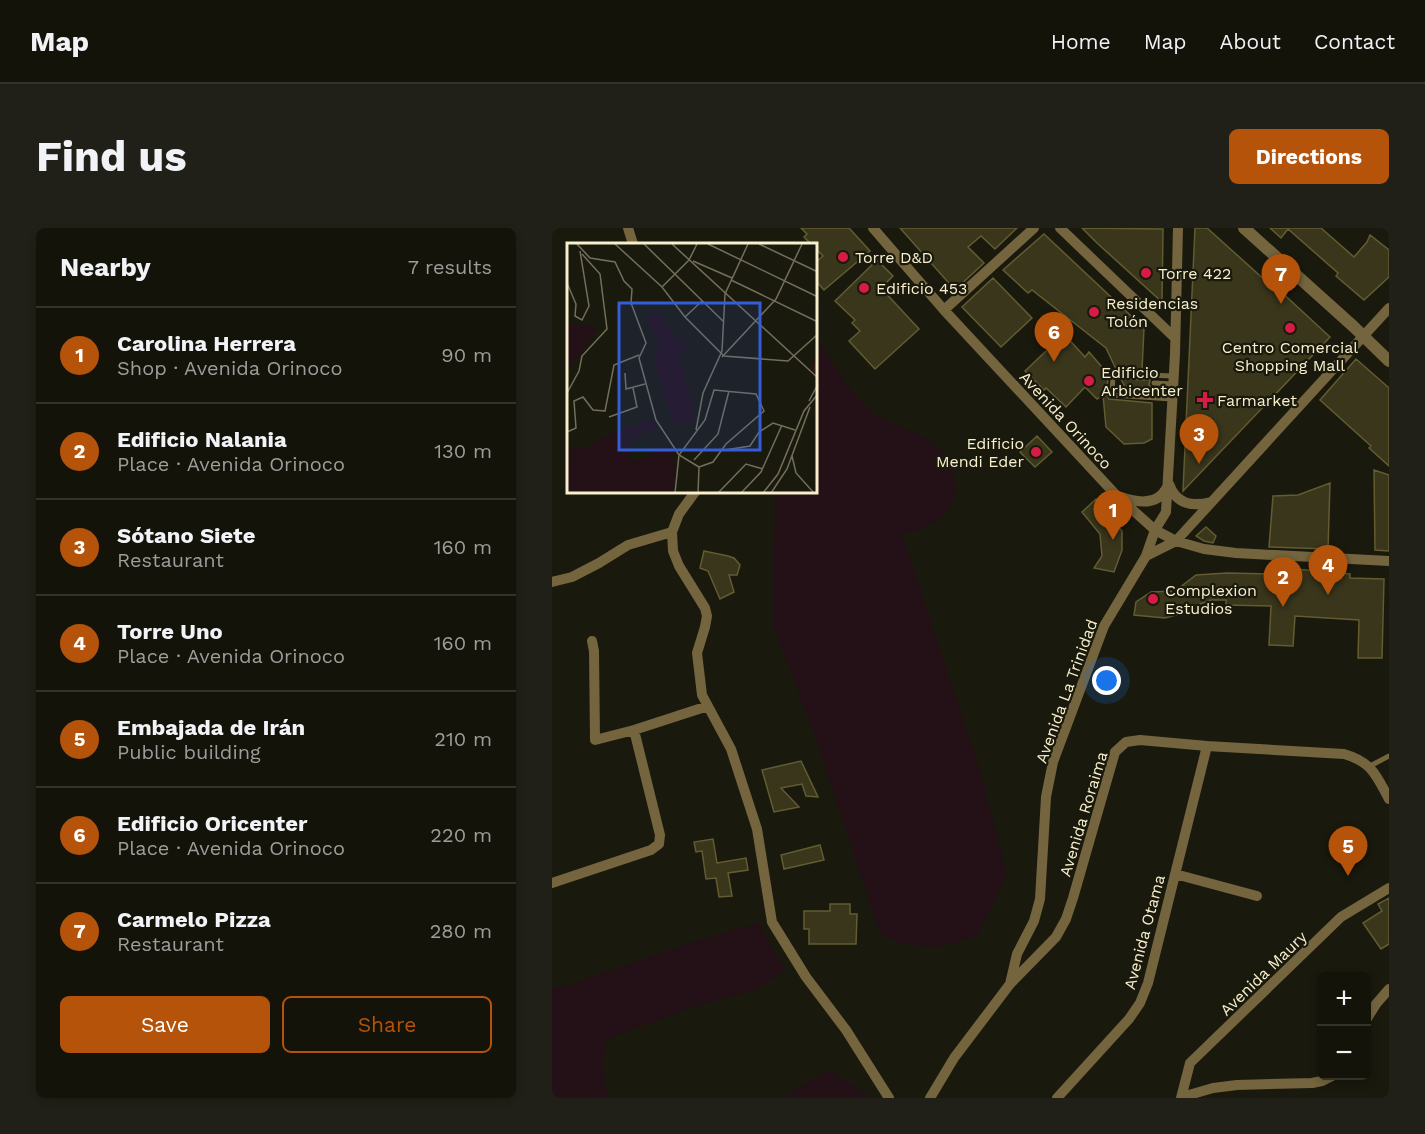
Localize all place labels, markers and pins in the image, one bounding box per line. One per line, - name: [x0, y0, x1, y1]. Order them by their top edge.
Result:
- place label: Torre D&D: [855, 248, 933, 267]
- marker: Torre D&D: [836, 250, 850, 264]
- pin: 7: [1262, 254, 1300, 304]
- place label: Torre 422: [1158, 264, 1231, 283]
- marker: Torre 422: [1139, 266, 1153, 280]
- place label: Edificio 453: [876, 279, 967, 298]
- marker: Edificio 453: [857, 281, 871, 295]
- place label: Residencias Tolón: [1106, 294, 1198, 331]
- marker: Residencias Tolón: [1087, 305, 1101, 319]
- pin: 6: [1034, 312, 1074, 362]
- marker: Centro Comercial Shopping Mall: [1283, 321, 1297, 335]
- place label: Centro Comercial Shopping Mall: [1222, 338, 1358, 375]
- place label: Edificio Arbicenter: [1101, 363, 1183, 400]
- marker: Edificio Arbicenter: [1082, 374, 1096, 388]
- place label: Farmarket: [1217, 391, 1297, 410]
- marker: Farmarket: [1198, 393, 1212, 407]
- pin: 3: [1180, 414, 1218, 464]
- place label: Edificio Mendi Eder: [936, 434, 1024, 471]
- marker: Edificio Mendi Eder: [1029, 445, 1043, 459]
- pin: 1: [1094, 490, 1132, 540]
- pin: 4: [1308, 546, 1348, 595]
- pin: 2: [1264, 558, 1302, 607]
- place label: Complexion Estudios: [1165, 581, 1257, 618]
- marker: Complexion Estudios: [1146, 592, 1160, 606]
- pin: 5: [1328, 826, 1368, 876]

